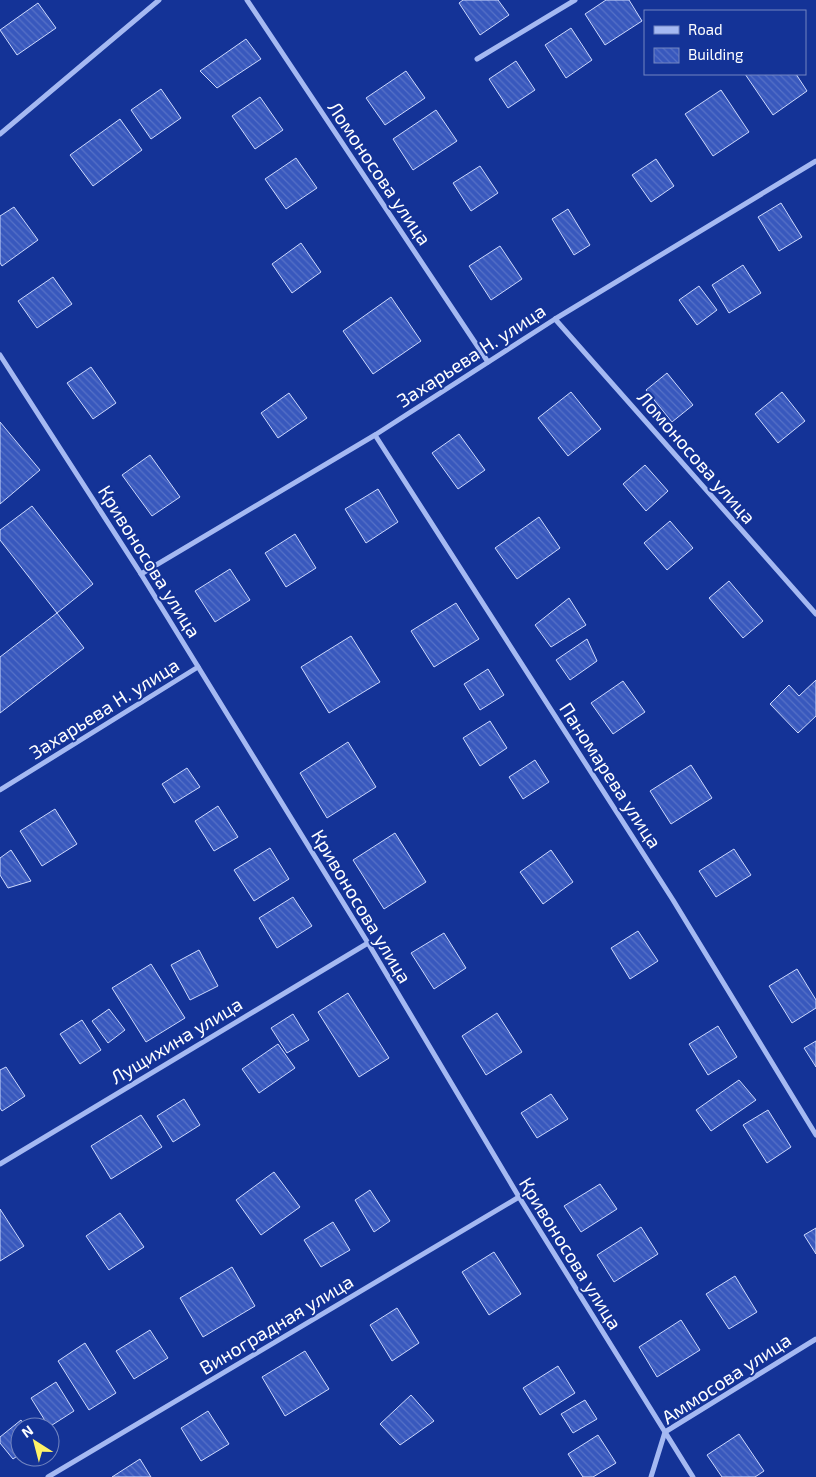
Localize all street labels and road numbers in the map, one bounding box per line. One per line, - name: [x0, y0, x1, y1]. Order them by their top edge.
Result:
- street label: Ломоносова улица: [323, 97, 437, 250]
- street label: Захарьева Н. улица: [392, 298, 550, 412]
- street label: Ломоносова улица: [632, 386, 761, 529]
- street label: Кривоносова улица: [93, 481, 206, 642]
- street label: Захарьева Н. улица: [25, 653, 184, 764]
- street label: Паномарева улица: [554, 698, 667, 853]
- street label: Кривоносова улица: [306, 825, 417, 988]
- street label: Лущихина улица: [106, 992, 247, 1089]
- street label: Кривоносова улица: [514, 1173, 627, 1334]
- street label: Виноградная улица: [195, 1269, 358, 1380]
- street label: Аммосова улица: [657, 1328, 795, 1429]

